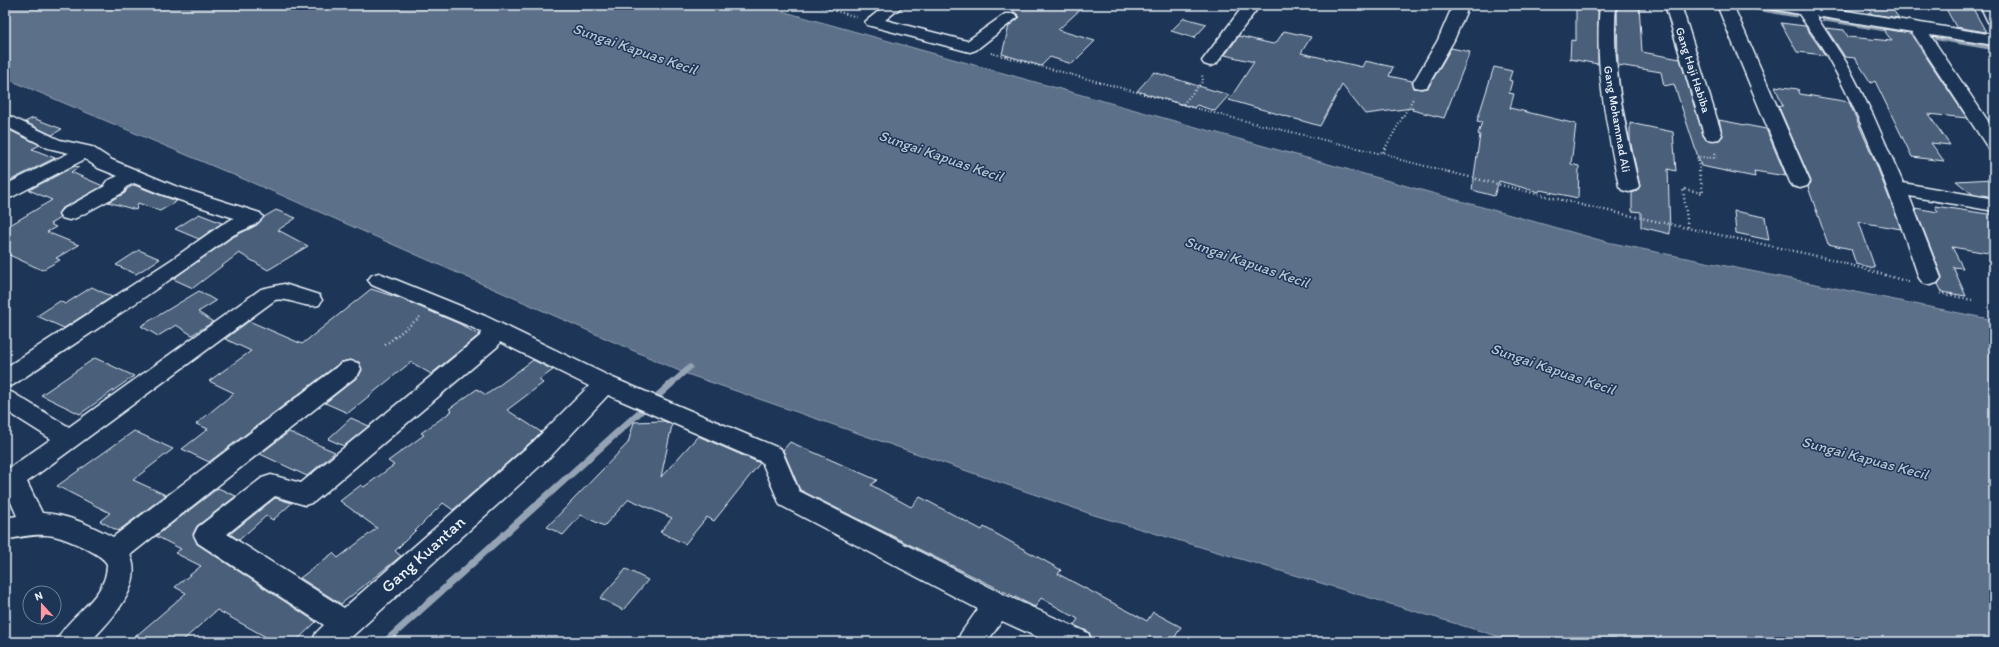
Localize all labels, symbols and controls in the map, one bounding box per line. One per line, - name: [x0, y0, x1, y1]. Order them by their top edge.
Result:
- water label: Sungai Kapuas Kecil: [570, 19, 701, 79]
- street label: Gang Haji Habiba: [1673, 25, 1714, 115]
- street label: Gang Mohammad Ali: [1601, 65, 1633, 173]
- water label: Sungai Kapuas Kecil: [876, 126, 1007, 186]
- water label: Sungai Kapuas Kecil: [1182, 232, 1313, 292]
- water label: Sungai Kapuas Kecil: [1488, 339, 1619, 399]
- water label: Sungai Kapuas Kecil: [1800, 432, 1932, 484]
- street label: Gang Kuantan: [377, 511, 469, 597]
- north arrow: [22, 585, 62, 625]
- text: N: [33, 589, 44, 604]

